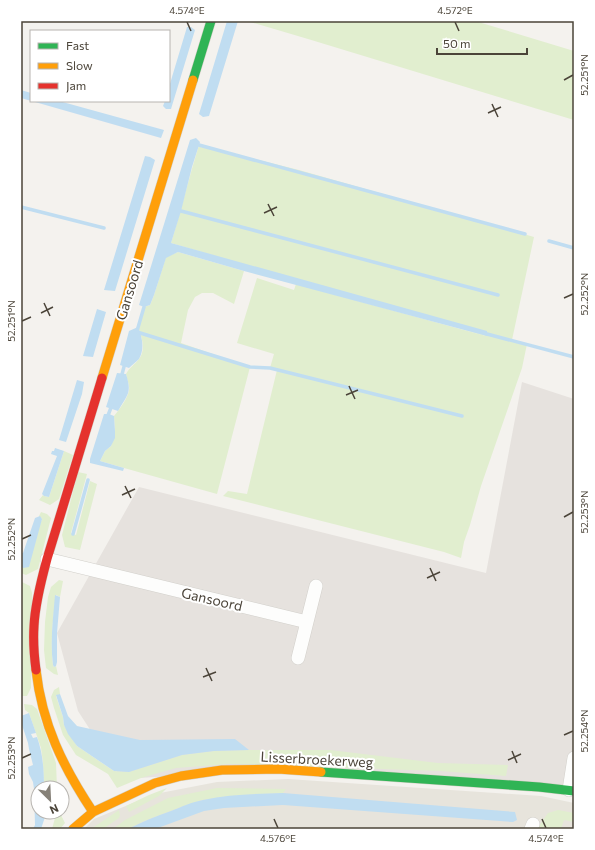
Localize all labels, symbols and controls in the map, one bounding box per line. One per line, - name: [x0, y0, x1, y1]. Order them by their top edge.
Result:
- text: 4.574°E: [169, 4, 205, 16]
- text: 4.572°E: [437, 4, 473, 16]
- legend: [30, 30, 170, 102]
- scale bar: [437, 30, 527, 56]
- text: 50 m: [443, 36, 471, 50]
- text: Fast: [66, 38, 89, 52]
- text: 52.251°N: [578, 54, 590, 96]
- text: Slow: [66, 58, 93, 72]
- text: Jam: [66, 78, 86, 93]
- street label: Gansoord: [112, 258, 146, 322]
- text: 52.252°N: [578, 273, 590, 315]
- text: 52.251°N: [5, 300, 17, 342]
- text: 52.253°N: [578, 491, 590, 533]
- text: 52.252°N: [5, 518, 17, 560]
- street label: Gansoord: [180, 584, 244, 614]
- text: 52.254°N: [578, 709, 590, 753]
- text: 52.253°N: [5, 737, 17, 779]
- street label: Lisserbroekerweg: [260, 748, 374, 770]
- north arrow: [30, 780, 70, 820]
- text: N: [48, 802, 61, 817]
- text: 4.576°E: [260, 832, 296, 844]
- text: 4.574°E: [528, 832, 564, 844]

